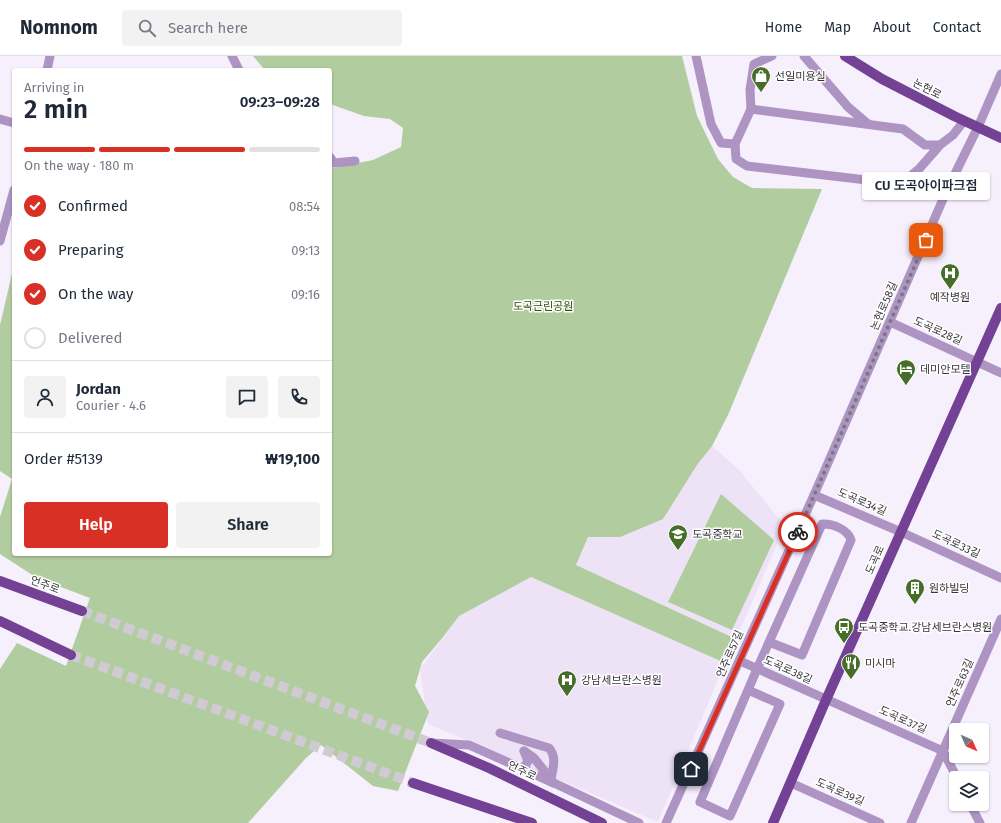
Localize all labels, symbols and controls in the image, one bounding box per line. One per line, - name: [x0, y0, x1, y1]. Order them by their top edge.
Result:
- search box: [122, 10, 402, 46]
- text: Nomnom: [20, 16, 98, 39]
- icon: search: [136, 17, 158, 39]
- text: Search here: [168, 19, 248, 37]
- text: Home: [765, 19, 802, 36]
- text: Map: [824, 19, 851, 36]
- text: About: [873, 19, 911, 36]
- text: Contact: [933, 19, 981, 36]
- shop icon: 선일미용실: [750, 65, 772, 93]
- place label: 선일미용실: [775, 70, 826, 83]
- street label: 논현로: [911, 76, 943, 102]
- text: Arriving in: [24, 80, 84, 95]
- text: 09:23–09:28: [240, 93, 320, 111]
- text: 2 min: [24, 94, 88, 125]
- text: On the way · 180 m: [24, 158, 134, 173]
- callout: CU 도곡아이파크점: [862, 172, 990, 200]
- text: CU 도곡아이파크점: [875, 178, 977, 193]
- icon: check: [24, 195, 46, 217]
- text: Confirmed: [58, 197, 128, 215]
- text: 08:54: [289, 199, 320, 214]
- pin: [909, 223, 943, 257]
- icon: bag: [915, 229, 937, 251]
- icon: check: [24, 239, 46, 261]
- text: Preparing: [58, 241, 123, 259]
- text: 09:13: [291, 243, 320, 258]
- hospital icon: 예작병원: [939, 262, 961, 290]
- street label: 논현로58길: [868, 279, 900, 333]
- icon: check: [24, 283, 46, 305]
- text: On the way: [58, 285, 133, 303]
- text: 09:16: [291, 287, 320, 302]
- place label: 예작병원: [930, 291, 970, 304]
- park label: 도곡근린공원: [513, 300, 573, 313]
- street label: 도곡로28길: [912, 314, 964, 348]
- text: Delivered: [58, 329, 122, 347]
- hotel icon: 데미안모텔: [895, 358, 917, 386]
- place label: 데미안모텔: [920, 363, 971, 376]
- button: person: [24, 376, 66, 418]
- button: chat: [226, 376, 268, 418]
- button: phone: [278, 376, 320, 418]
- text: Jordan: [76, 380, 121, 398]
- text: Courier · 4.6: [76, 398, 146, 413]
- text: Order #5139: [24, 450, 103, 468]
- text: ₩19,100: [265, 450, 320, 468]
- street label: 도곡로34길: [836, 486, 888, 518]
- button: Help: [24, 502, 168, 548]
- button: Share: [176, 502, 320, 548]
- courier: [778, 512, 818, 552]
- icon: bike: [787, 521, 809, 543]
- school or university icon: 도곡중학교: [667, 523, 689, 551]
- street label: 도곡로33길: [930, 527, 982, 561]
- place label: 도곡중학교: [692, 528, 743, 541]
- street label: 도곡로: [863, 543, 887, 577]
- street label: 언주로: [29, 574, 61, 596]
- building icon: 원하빌딩: [904, 577, 926, 605]
- place label: 원하빌딩: [929, 582, 969, 595]
- bus stop icon: 도곡중학교.강남세브란스병원: [833, 616, 855, 644]
- place label: 도곡중학교.강남세브란스병원: [858, 621, 992, 634]
- street label: 언주로57길: [714, 628, 746, 680]
- restaurant icon: 미시마: [840, 652, 862, 680]
- street label: 도곡로38길: [762, 653, 814, 687]
- place label: 미시마: [865, 657, 895, 670]
- street label: 언주로63길: [944, 657, 976, 709]
- hospital icon: 강남세브란스병원: [556, 669, 578, 697]
- place label: 강남세브란스병원: [581, 674, 662, 687]
- street label: 도곡로37길: [877, 704, 929, 736]
- north arrow: [949, 723, 989, 763]
- map controls: [949, 723, 989, 811]
- pin: [674, 752, 708, 786]
- icon: home: [680, 758, 702, 780]
- street label: 언주로: [506, 759, 538, 783]
- button: layers: [949, 771, 989, 811]
- street label: 도곡로39길: [814, 776, 866, 808]

